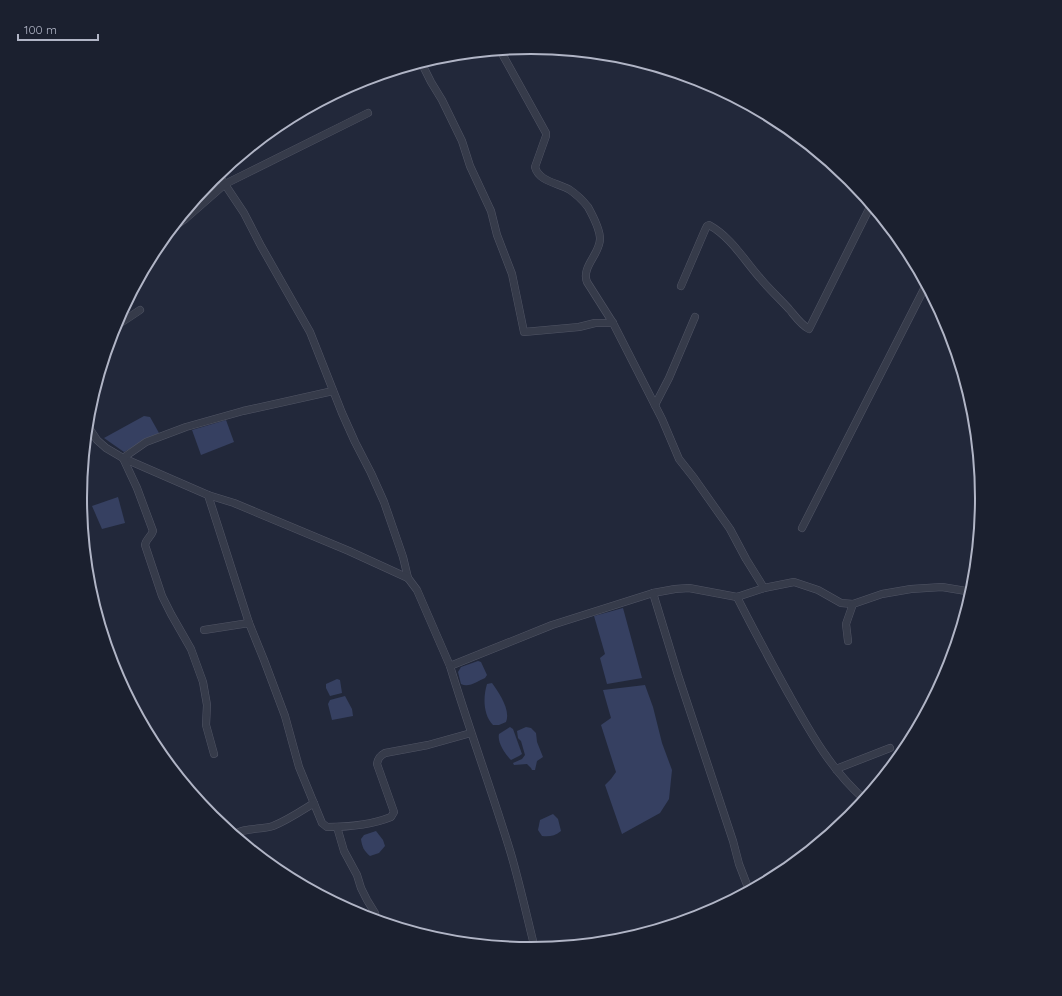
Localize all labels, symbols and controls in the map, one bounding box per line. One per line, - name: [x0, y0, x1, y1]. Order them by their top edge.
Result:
- scale bar: [18, 16, 98, 42]
- text: 100 m: [24, 22, 57, 37]

